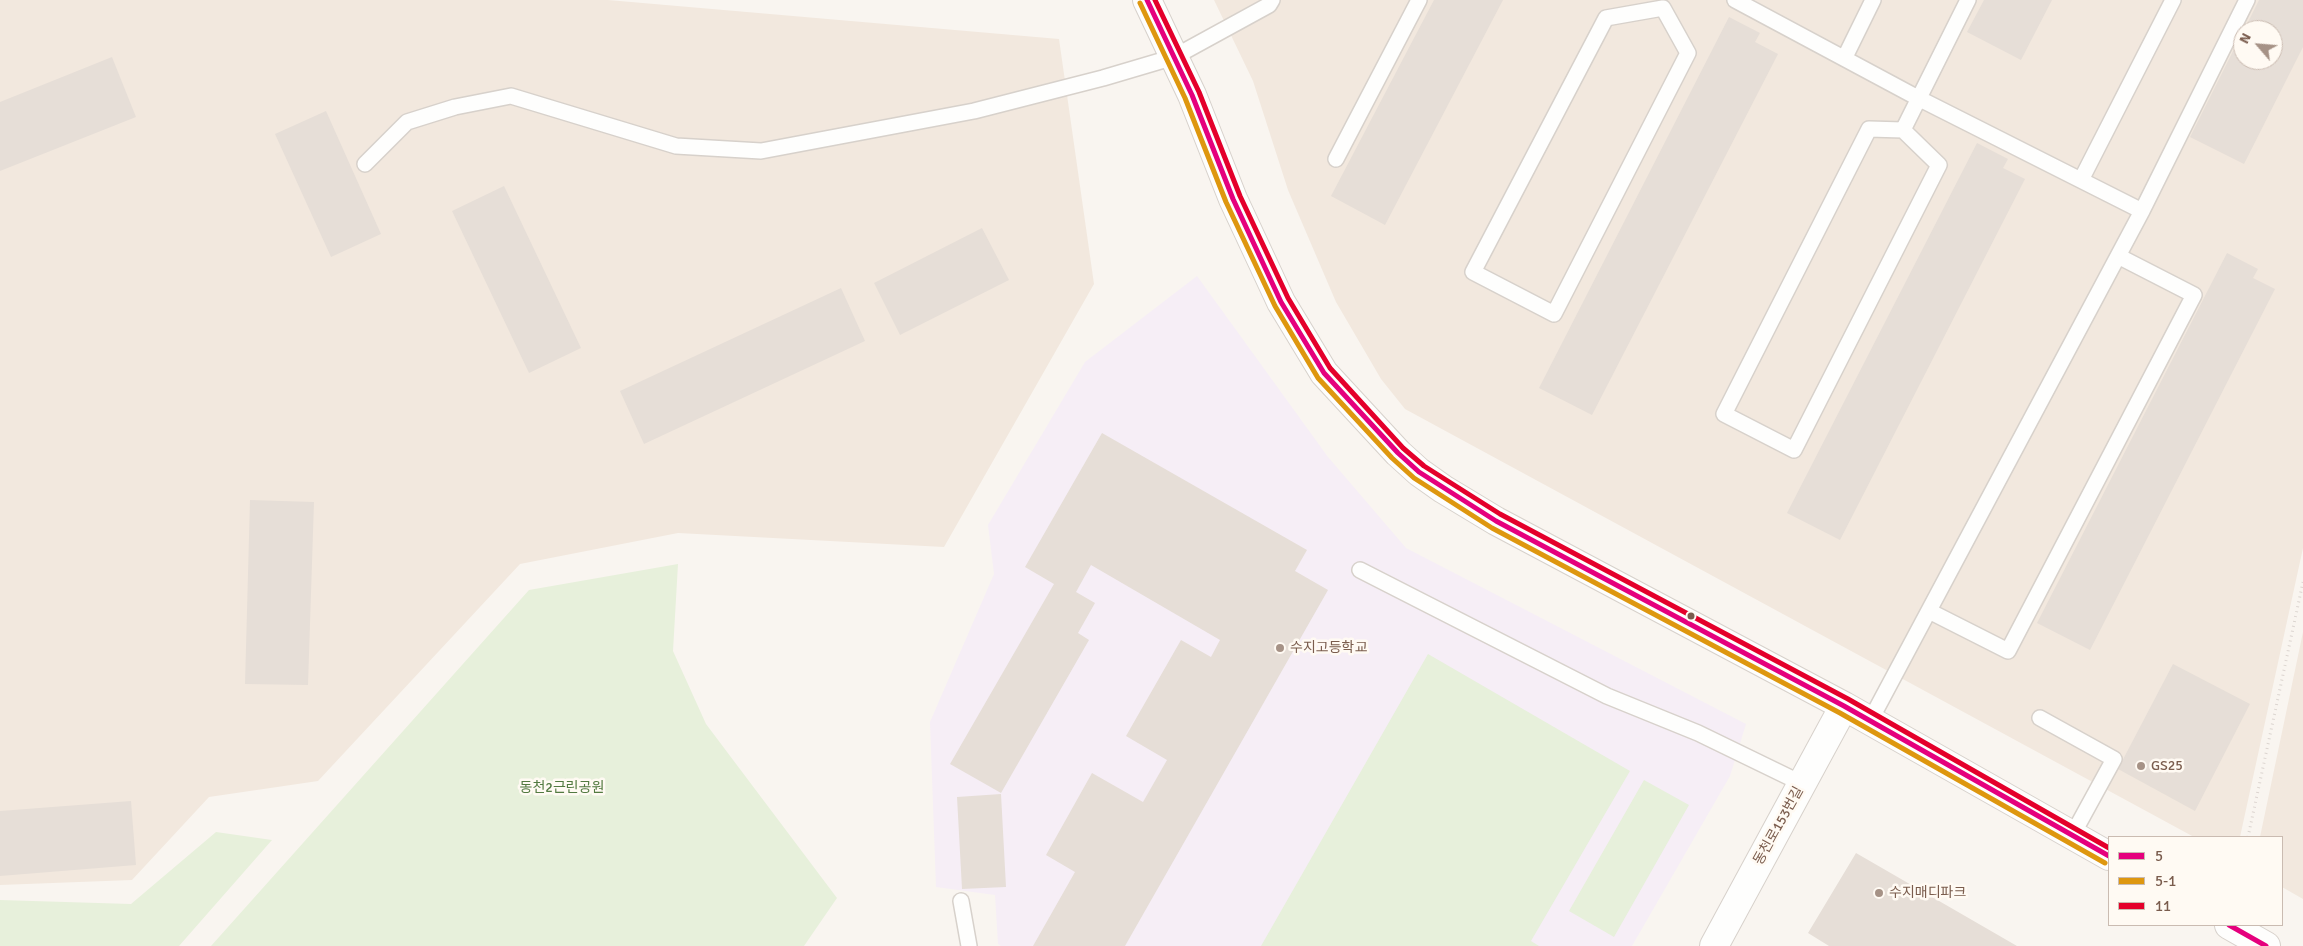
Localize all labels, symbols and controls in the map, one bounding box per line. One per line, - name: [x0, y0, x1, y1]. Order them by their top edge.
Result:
- north arrow: [2233, 20, 2283, 70]
- text: N: [2235, 30, 2255, 47]
- unlabelled marker: [1686, 611, 1696, 621]
- place label: 수지고등학교: [1290, 640, 1367, 656]
- marker: 수지고등학교: [1274, 642, 1286, 654]
- place label: GS25: [2151, 758, 2183, 774]
- marker: GS25: [2135, 760, 2147, 772]
- park label: 동천2근린공원: [520, 780, 604, 796]
- street label: 동천로153번길: [1751, 784, 1807, 868]
- legend: [2108, 836, 2283, 926]
- text: 5: [2155, 847, 2163, 865]
- text: 5-1: [2155, 872, 2176, 890]
- place label: 수지매디파크: [1889, 885, 1966, 901]
- marker: 수지매디파크: [1873, 887, 1885, 899]
- text: 11: [2155, 897, 2171, 915]

